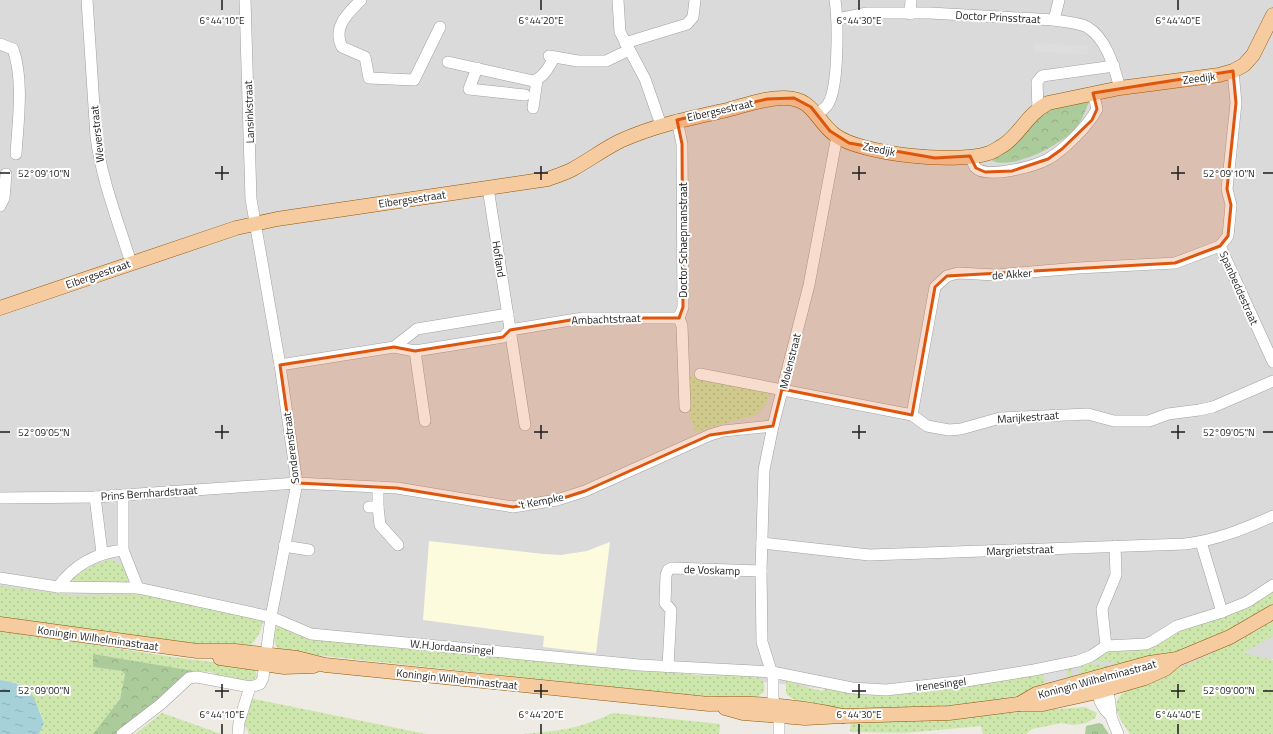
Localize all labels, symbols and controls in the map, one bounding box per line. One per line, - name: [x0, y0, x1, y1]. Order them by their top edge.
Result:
- street label: Doctor Prinsstraat: [955, 7, 1041, 27]
- text: 6°44'10"E: [200, 13, 245, 28]
- text: 6°44'20"E: [519, 13, 564, 28]
- text: 6°44'30"E: [837, 13, 882, 28]
- text: 6°44'40"E: [1156, 13, 1201, 28]
- street label: Zeedijk: [1182, 68, 1217, 88]
- street label: Lansinkstraat: [240, 80, 258, 144]
- street label: Eibergsestraat: [685, 95, 755, 125]
- street label: Weverstraat: [86, 105, 108, 163]
- street label: Zeedijk: [861, 138, 897, 160]
- text: 52°09'10"N: [18, 166, 70, 181]
- text: 52°09'10"N: [1203, 166, 1255, 181]
- street label: Doctor Schaepmanstraat: [675, 182, 691, 298]
- street label: Eibergsestraat: [377, 186, 447, 212]
- street label: Hofland: [488, 240, 510, 278]
- street label: Spanbeddestraat: [1216, 248, 1263, 328]
- street label: Eibergsestraat: [63, 255, 133, 293]
- street label: de Akker: [991, 265, 1033, 283]
- street label: Ambachtstraat: [571, 310, 641, 328]
- street label: Molenstraat: [775, 331, 805, 390]
- street label: Marijkestraat: [997, 407, 1059, 427]
- street label: Sonderenstraat: [279, 411, 303, 485]
- text: 52°09'05"N: [18, 425, 70, 440]
- text: 52°09'05"N: [1203, 425, 1255, 440]
- street label: Prins Bernhardstraat: [100, 482, 198, 504]
- street label: 't Kempke: [517, 489, 565, 513]
- street label: Margrietstraat: [986, 541, 1054, 559]
- street label: de Voskamp: [683, 561, 741, 579]
- street label: Koningin Wilhelminastraat: [37, 622, 160, 654]
- street label: W.H.Jordaansingel: [409, 635, 495, 659]
- street label: Koningin Wilhelminastraat: [1036, 655, 1158, 703]
- street label: Koningin Wilhelminastraat: [396, 665, 519, 693]
- street label: Irenesingel: [915, 673, 967, 695]
- text: 52°09'00"N: [18, 683, 70, 698]
- text: 52°09'00"N: [1203, 683, 1255, 698]
- text: 6°44'10"E: [200, 707, 245, 722]
- text: 6°44'20"E: [519, 707, 564, 722]
- text: 6°44'30"E: [837, 707, 882, 722]
- text: 6°44'40"E: [1156, 707, 1201, 722]

